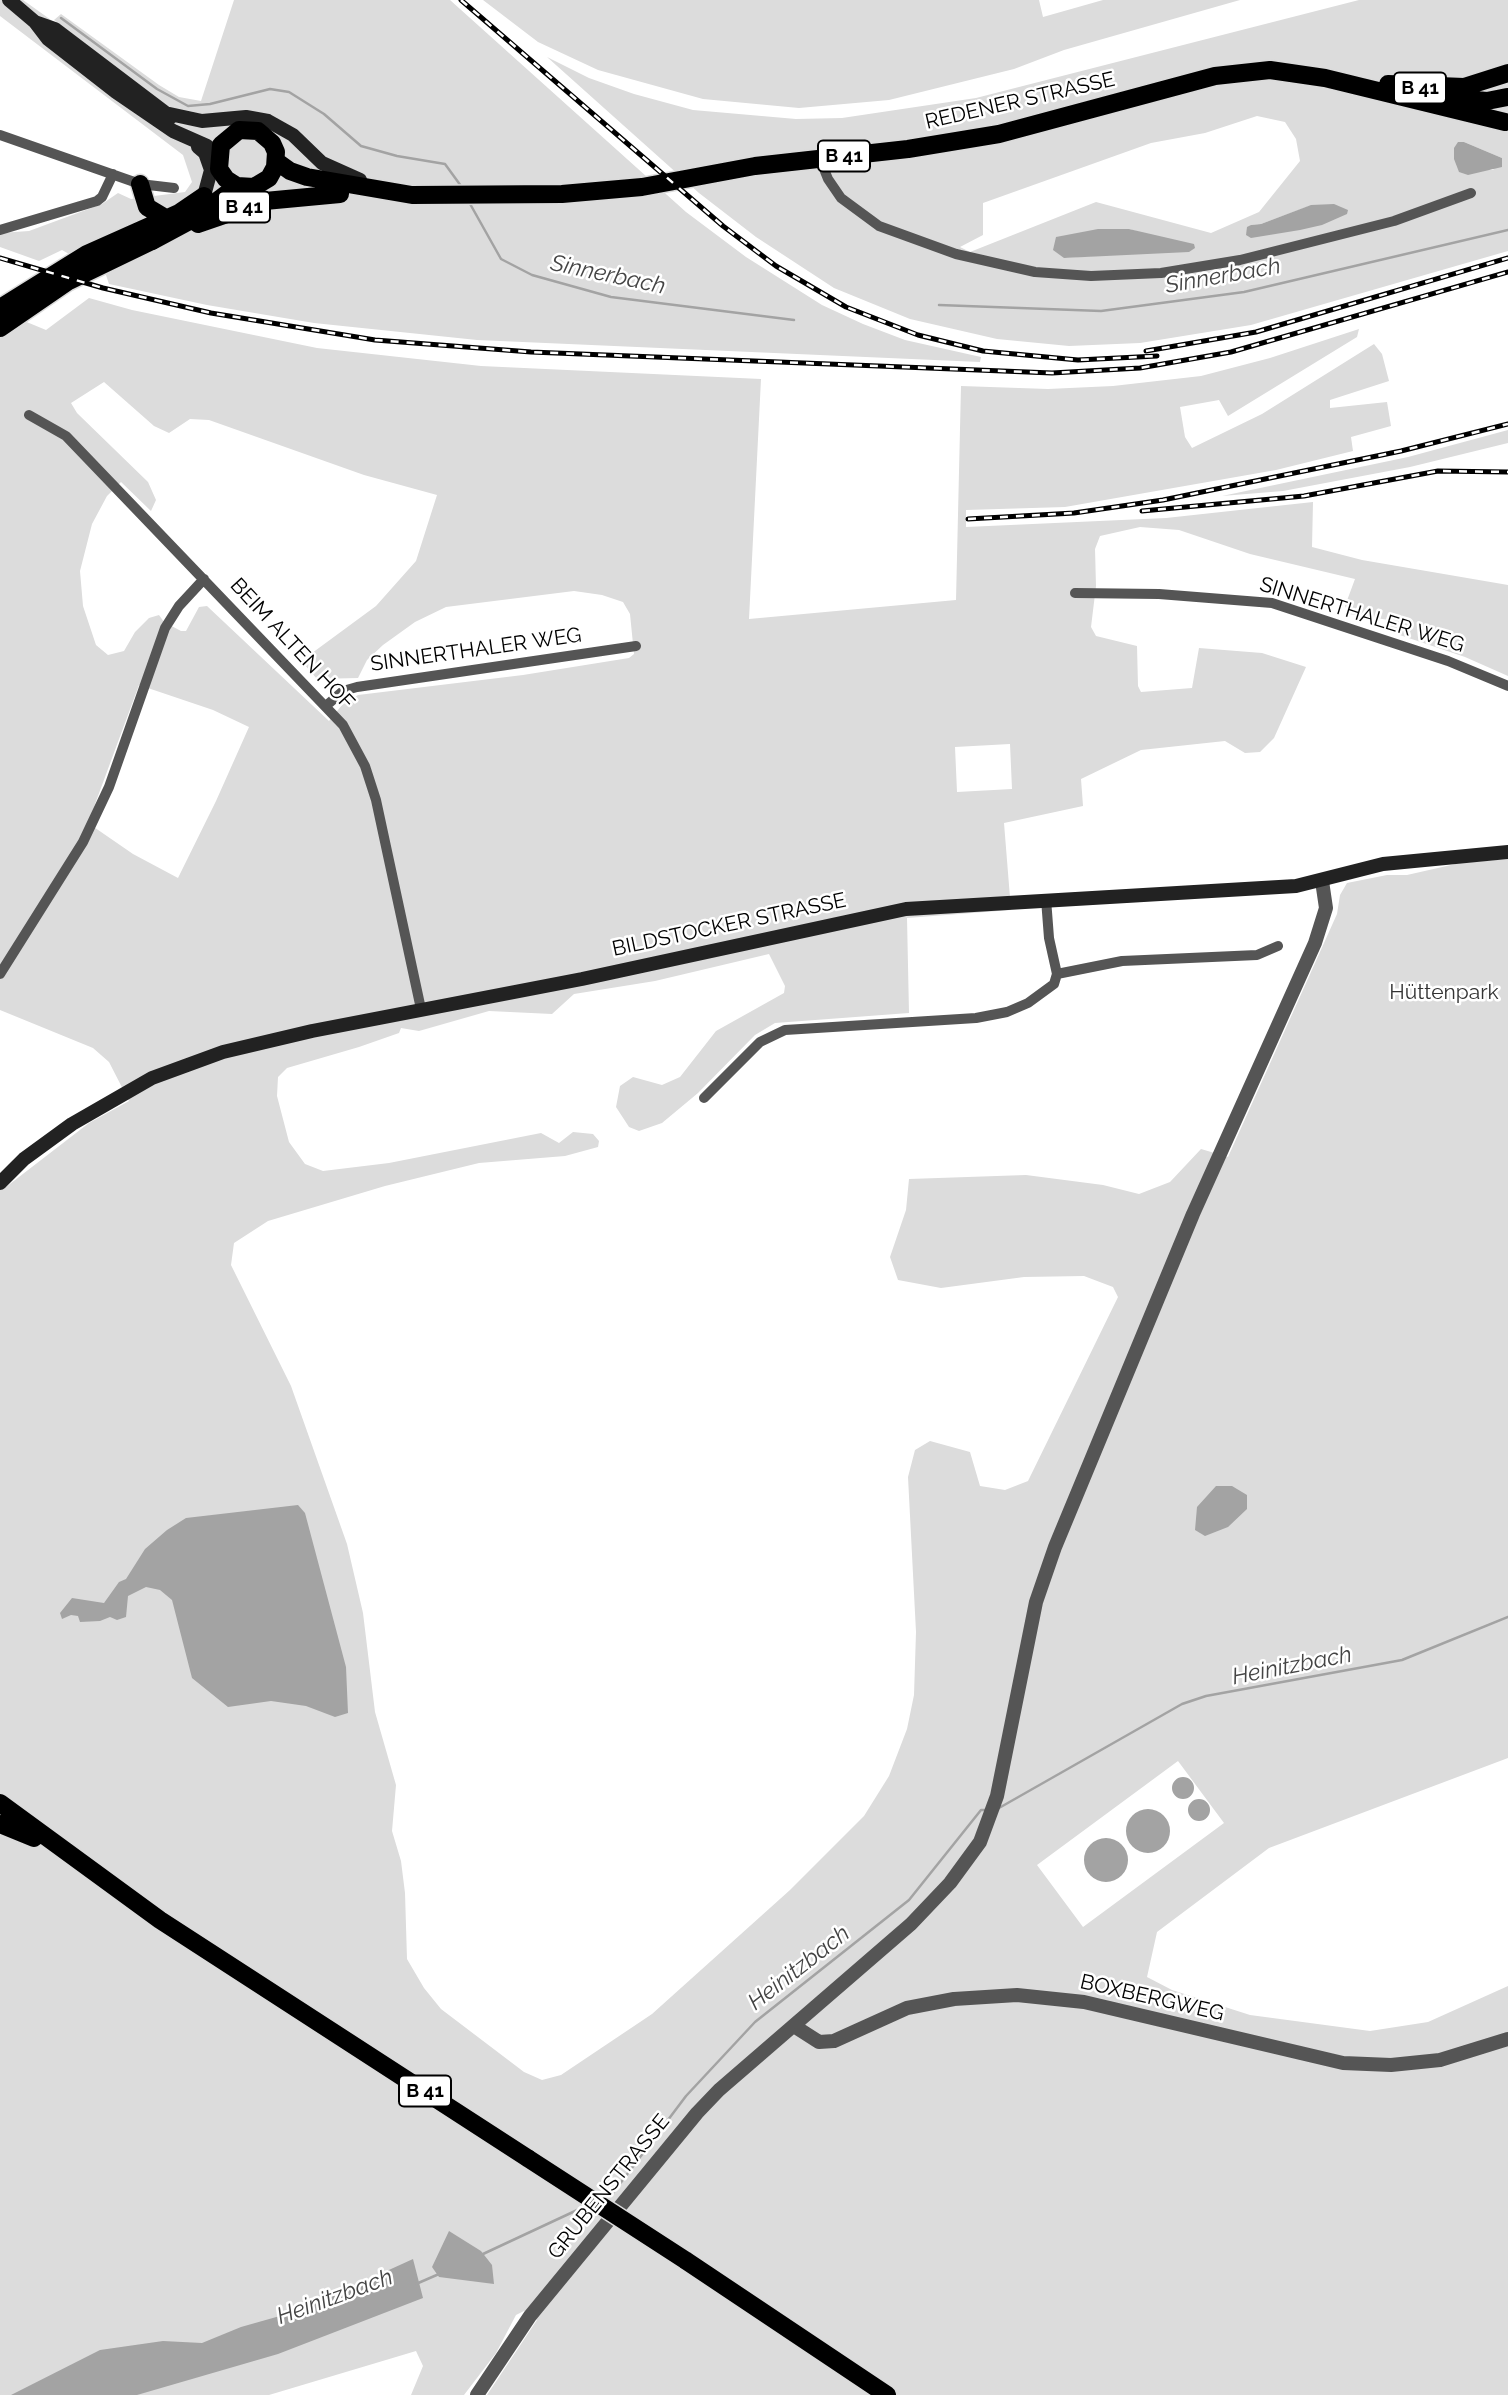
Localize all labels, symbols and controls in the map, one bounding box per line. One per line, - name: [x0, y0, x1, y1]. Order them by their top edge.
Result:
- street label: REDENER STRASSE: [923, 67, 1117, 135]
- road number: B 41: [1394, 72, 1446, 104]
- road number: B 41: [818, 140, 870, 172]
- road number: B 41: [218, 192, 270, 223]
- water label: Sinnerbach: [548, 249, 668, 301]
- water label: Sinnerbach: [1163, 252, 1283, 300]
- street label: SINNERTHALER WEG: [1257, 572, 1467, 658]
- street label: BEIM ALTEN HOF: [225, 573, 359, 715]
- street label: SINNERTHALER WEG: [369, 623, 583, 677]
- street label: BILDSTOCKER STRASSE: [610, 888, 848, 962]
- park label: Hüttenpark: [1389, 980, 1499, 1006]
- water label: Heinitzbach: [1230, 1641, 1354, 1691]
- water label: Heinitzbach: [743, 1920, 855, 2016]
- street label: BOXBERGWEG: [1078, 1969, 1226, 2027]
- road number: B 41: [399, 2076, 451, 2106]
- street label: GRUBENSTRASSE: [543, 2110, 675, 2264]
- water label: Heinitzbach: [273, 2263, 397, 2331]

